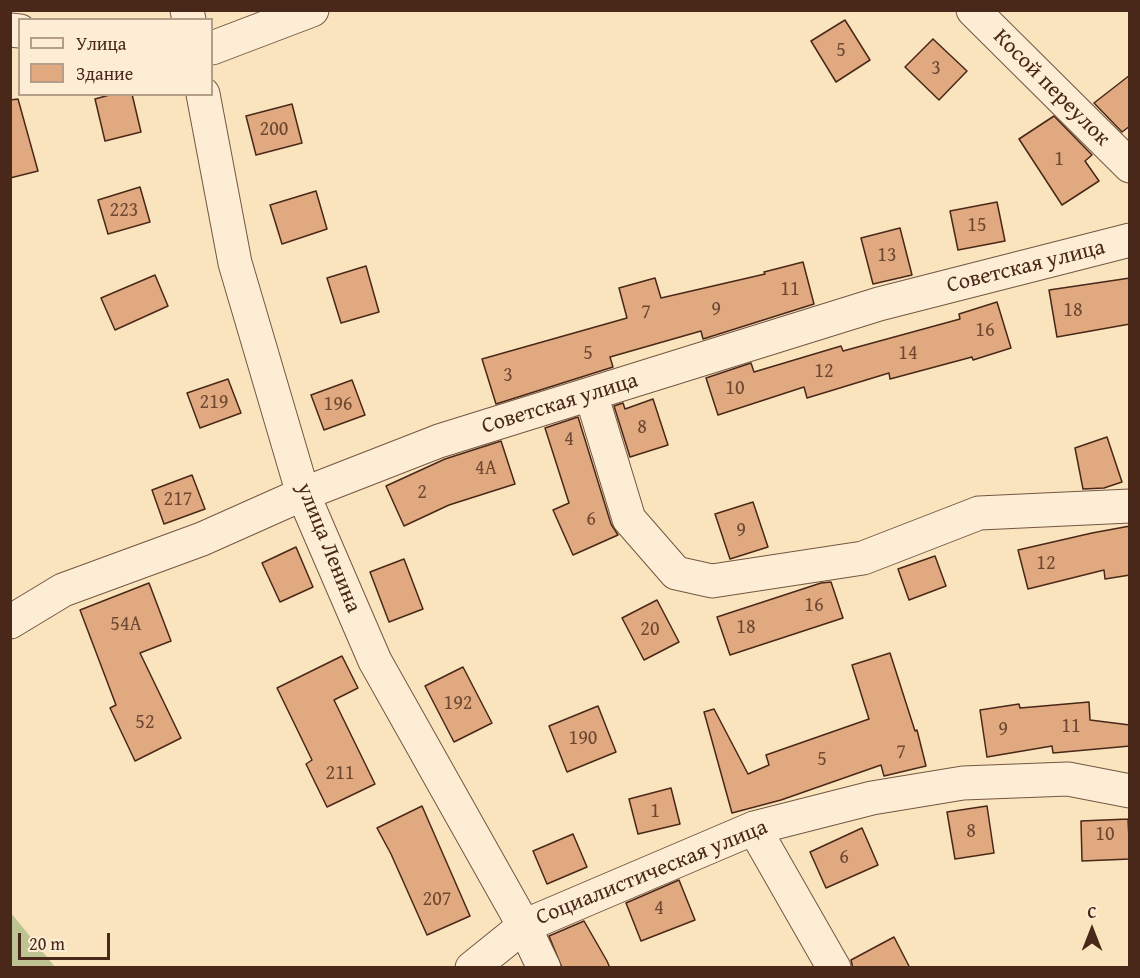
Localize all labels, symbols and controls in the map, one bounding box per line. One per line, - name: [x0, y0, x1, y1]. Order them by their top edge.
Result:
- legend: [18, 18, 213, 96]
- street label: Косой переулок: [987, 24, 1115, 152]
- text: Улица: [76, 30, 126, 57]
- house number: 5: [836, 39, 846, 63]
- house number: 3: [931, 57, 941, 81]
- text: Здание: [76, 60, 133, 87]
- house number: 200: [260, 118, 288, 142]
- house number: 1: [1054, 148, 1064, 172]
- house number: 223: [110, 199, 138, 223]
- house number: 15: [967, 214, 987, 238]
- street label: Советская улица: [944, 235, 1108, 299]
- house number: 13: [877, 244, 897, 268]
- house number: 11: [780, 278, 800, 302]
- house number: 9: [711, 298, 721, 322]
- house number: 18: [1063, 299, 1083, 323]
- house number: 7: [641, 301, 651, 325]
- house number: 16: [975, 319, 995, 343]
- house number: 5: [583, 342, 593, 366]
- house number: 14: [898, 342, 918, 366]
- house number: 12: [814, 360, 834, 384]
- house number: 3: [503, 364, 513, 388]
- street label: Советская улица: [479, 368, 641, 440]
- house number: 10: [725, 377, 745, 401]
- house number: 219: [200, 391, 228, 415]
- house number: 196: [324, 393, 352, 417]
- house number: 8: [637, 416, 647, 440]
- house number: 4: [564, 428, 574, 452]
- house number: 4А: [475, 457, 497, 481]
- street label: улица Ленина: [290, 479, 366, 617]
- house number: 2: [417, 481, 427, 505]
- house number: 217: [164, 488, 192, 512]
- house number: 6: [586, 508, 596, 532]
- house number: 9: [736, 519, 746, 543]
- house number: 12: [1036, 552, 1056, 576]
- house number: 16: [804, 594, 824, 618]
- house number: 54А: [110, 613, 142, 637]
- house number: 18: [736, 616, 756, 640]
- house number: 20: [640, 618, 660, 642]
- house number: 192: [444, 692, 472, 716]
- house number: 52: [135, 711, 155, 735]
- house number: 11: [1061, 715, 1081, 739]
- house number: 9: [998, 718, 1008, 742]
- house number: 190: [569, 727, 597, 751]
- house number: 7: [896, 741, 906, 765]
- house number: 5: [817, 748, 827, 772]
- house number: 211: [326, 762, 354, 786]
- house number: 1: [650, 800, 660, 824]
- street label: Социалистическая улица: [532, 814, 772, 932]
- house number: 8: [966, 820, 976, 844]
- house number: 10: [1095, 823, 1115, 847]
- house number: 6: [839, 846, 849, 870]
- house number: 207: [423, 888, 451, 912]
- house number: 4: [654, 897, 664, 921]
- north arrow: [1062, 900, 1122, 960]
- text: С: [1087, 900, 1097, 924]
- scale bar: [21, 921, 112, 959]
- text: 20 m: [29, 930, 65, 957]

